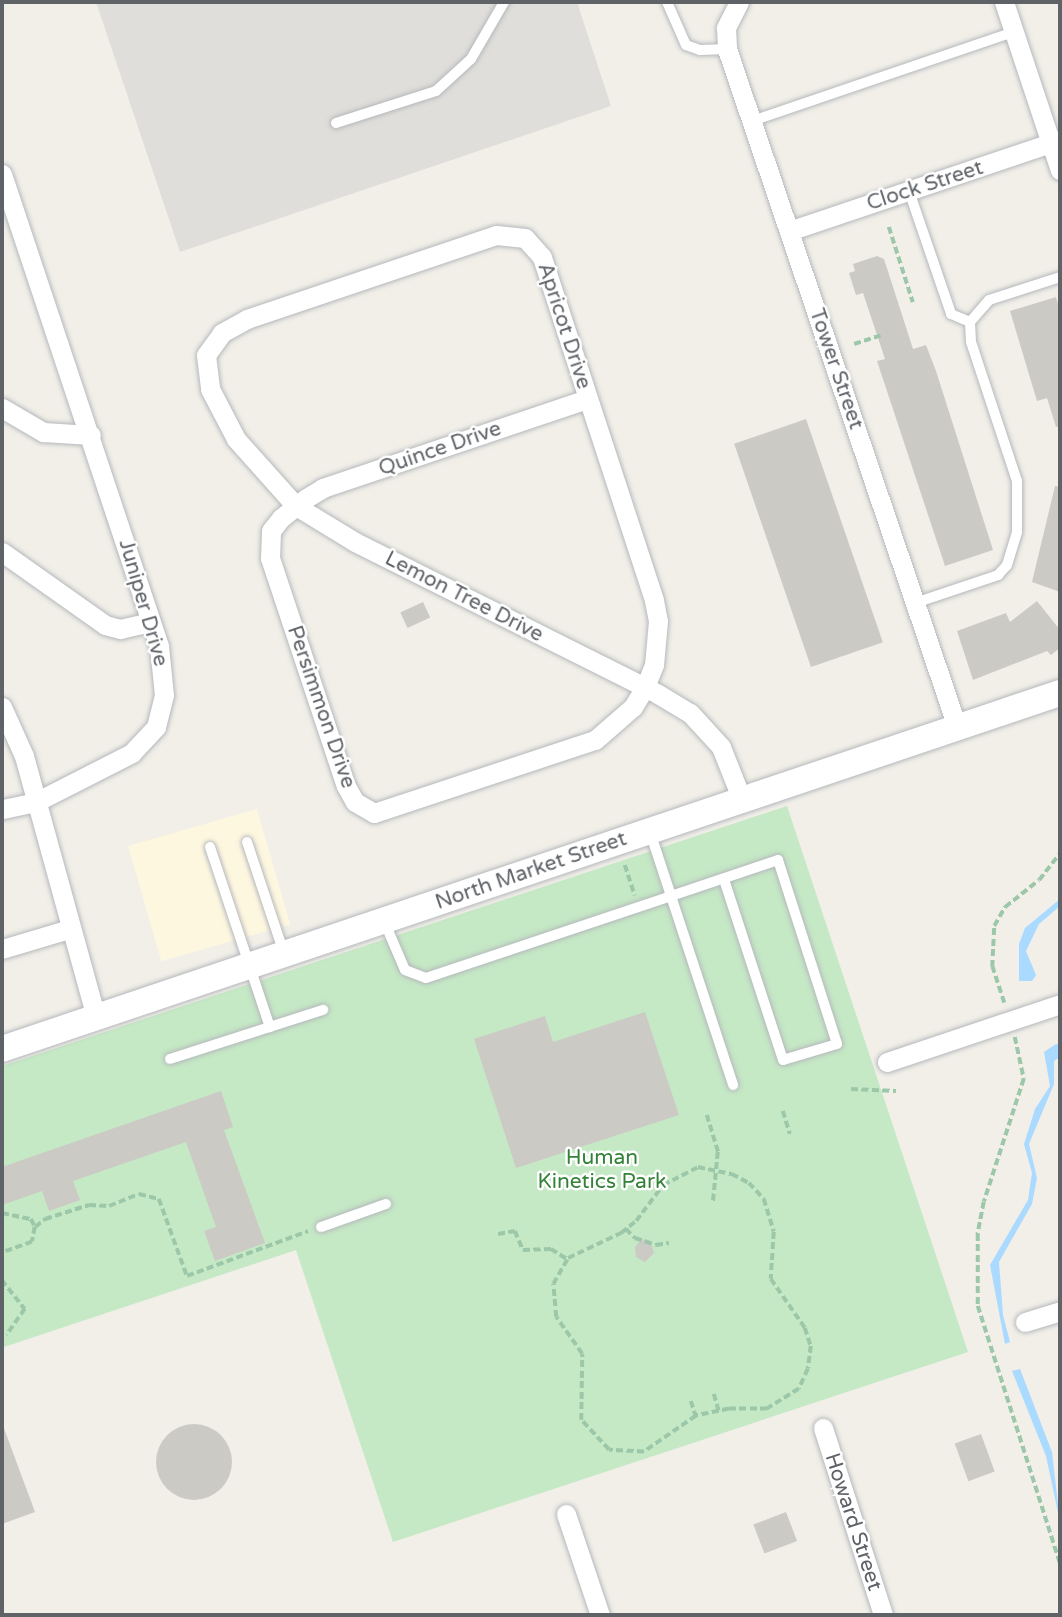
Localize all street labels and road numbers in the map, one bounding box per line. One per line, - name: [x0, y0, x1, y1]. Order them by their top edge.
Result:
- street label: Clock Street: [864, 155, 986, 217]
- street label: Apricot Drive: [532, 260, 596, 392]
- street label: Tower Street: [804, 305, 868, 433]
- street label: Quince Drive: [375, 416, 505, 482]
- street label: Juniper Drive: [113, 537, 173, 669]
- street label: Lemon Tree Drive: [381, 546, 547, 648]
- street label: Persimmon Drive: [281, 622, 361, 792]
- street label: North Market Street: [432, 826, 630, 916]
- street label: Howard Street: [819, 1450, 887, 1594]

